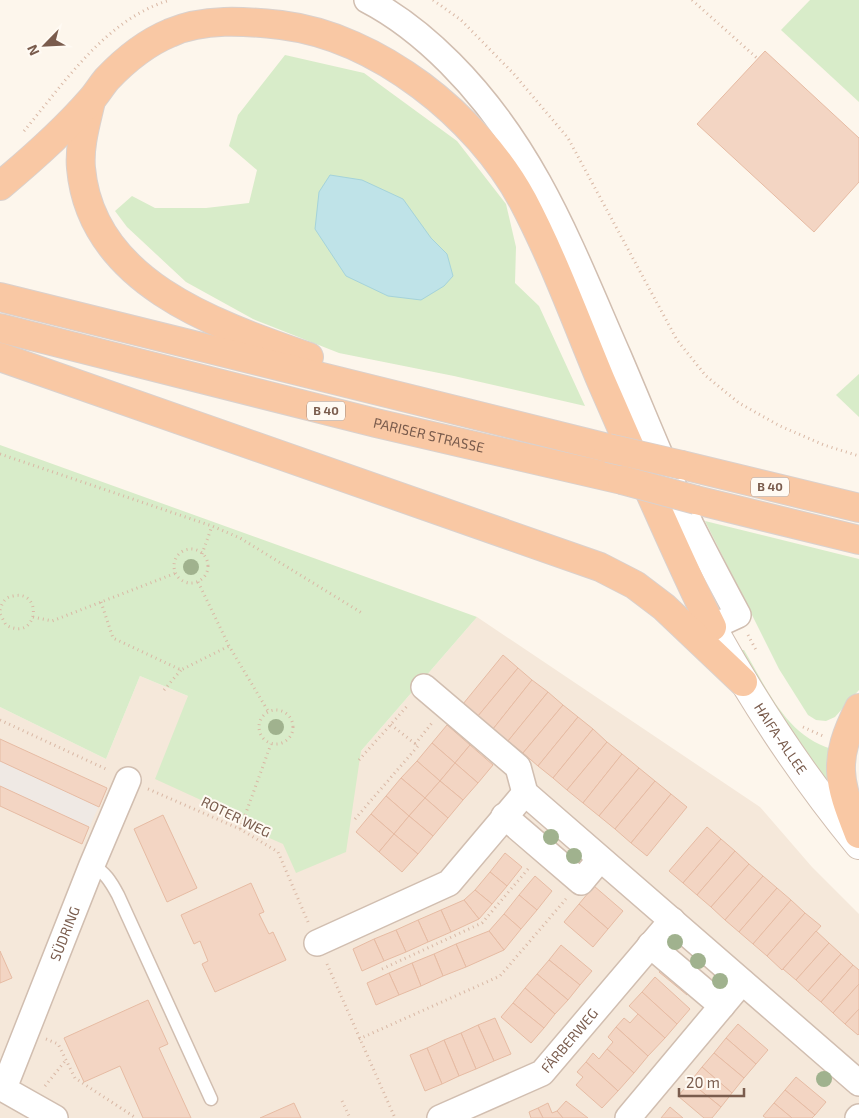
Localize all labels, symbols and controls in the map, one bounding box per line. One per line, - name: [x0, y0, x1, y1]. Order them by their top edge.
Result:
- north arrow: [20, 20, 70, 70]
- text: N: [23, 42, 42, 59]
- road number: B 40: [307, 402, 345, 421]
- street label: PARISER STRASSE: [372, 414, 486, 456]
- road number: B 40: [751, 478, 789, 497]
- street label: HAIFA-ALLEE: [751, 699, 811, 777]
- street label: ROTER WEG: [199, 792, 274, 841]
- street label: SÜDRING: [46, 904, 83, 963]
- street label: FÄRBERWEG: [537, 1005, 601, 1076]
- scale bar: [679, 1066, 744, 1098]
- text: 20 m: [686, 1073, 720, 1091]

